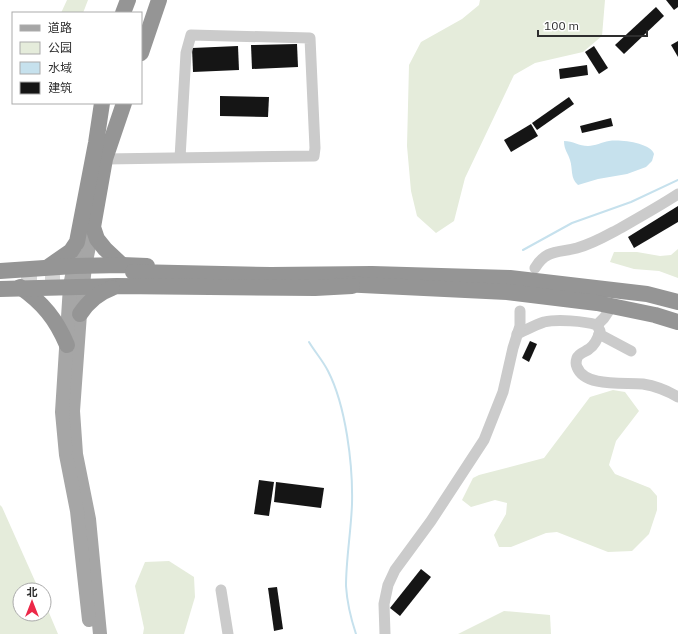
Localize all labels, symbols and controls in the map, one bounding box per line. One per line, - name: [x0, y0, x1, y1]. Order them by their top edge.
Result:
- legend: [12, 12, 142, 104]
- scale bar: [538, 12, 647, 38]
- text: 100 m: [544, 18, 579, 33]
- text: 道路: [48, 20, 72, 35]
- text: 公园: [48, 40, 72, 55]
- text: 水域: [48, 60, 72, 75]
- text: 建筑: [48, 80, 72, 95]
- north arrow: [12, 582, 52, 622]
- text: 北: [27, 585, 38, 599]

